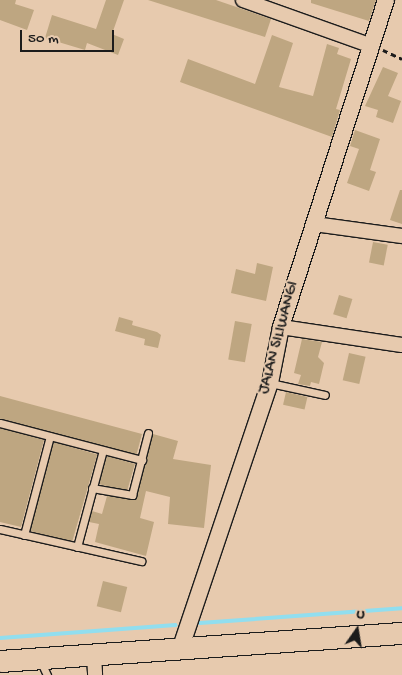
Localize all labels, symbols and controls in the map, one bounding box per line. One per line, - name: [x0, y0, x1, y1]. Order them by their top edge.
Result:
- scale bar: [22, 20, 116, 52]
- text: 50 m: [28, 30, 59, 48]
- street label: JALAN SILIWANGI: [256, 280, 304, 396]
- north arrow: [332, 605, 382, 655]
- text: U: [355, 606, 366, 624]

